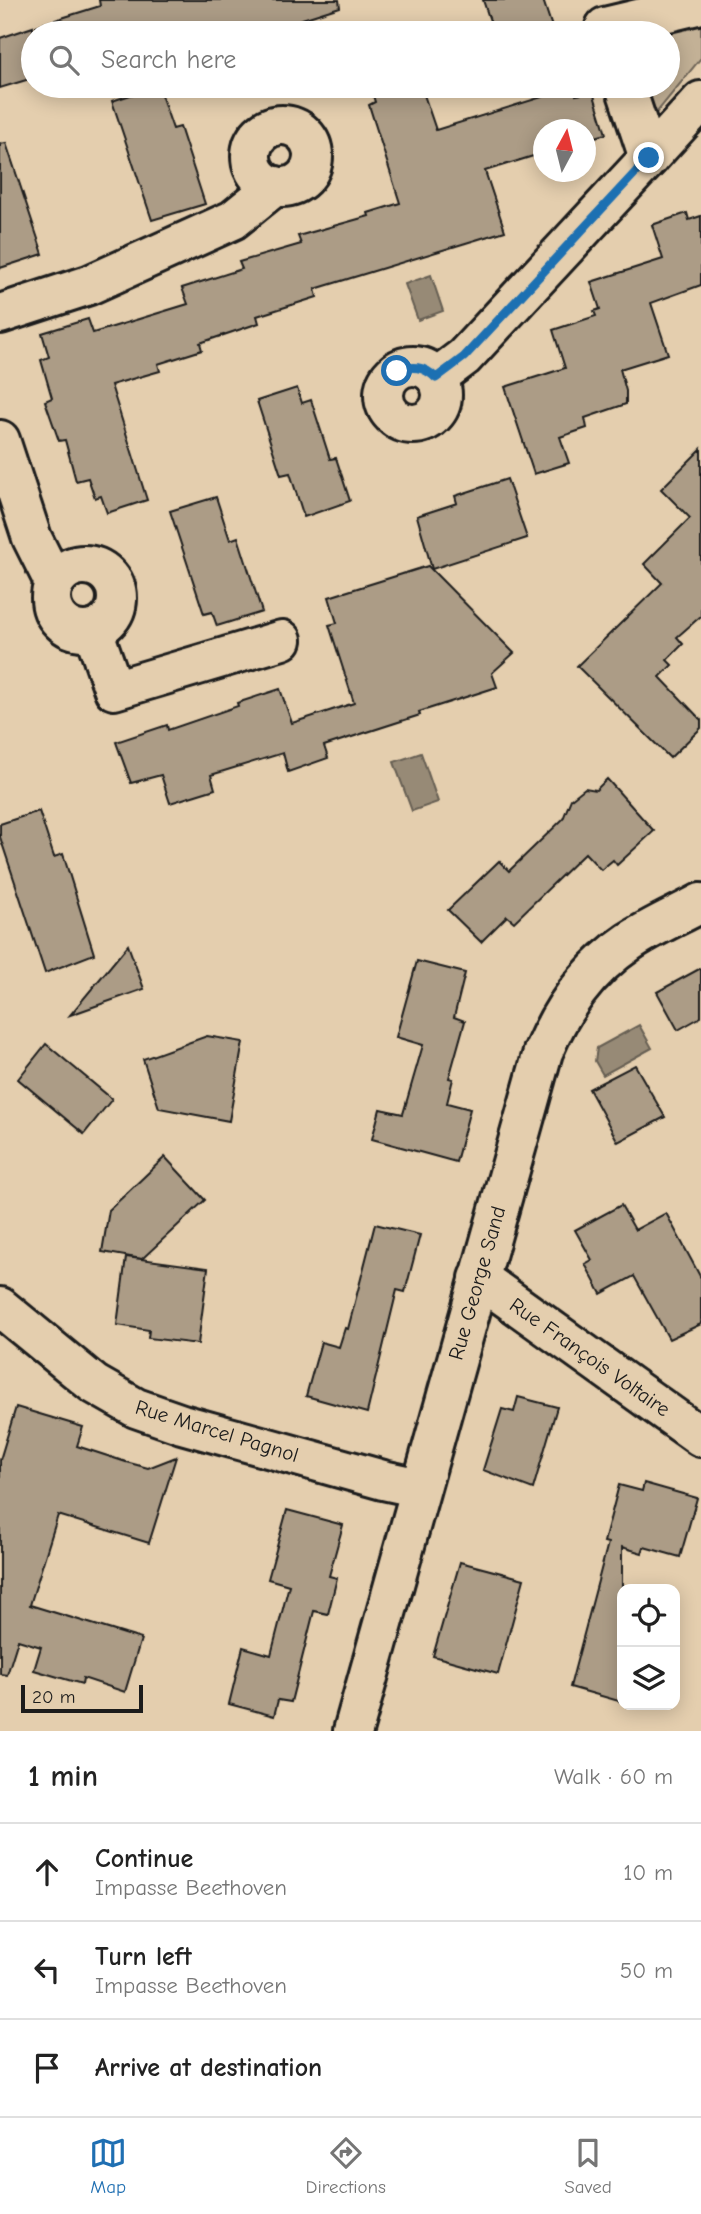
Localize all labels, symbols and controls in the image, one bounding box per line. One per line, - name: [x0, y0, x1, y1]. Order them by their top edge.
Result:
- search box: [21, 21, 680, 98]
- icon: search: [45, 41, 83, 79]
- text: Search here: [101, 45, 236, 75]
- north arrow: [533, 119, 596, 182]
- route end: [633, 142, 664, 173]
- route start: [381, 355, 412, 386]
- street label: Rue George Sand: [444, 1203, 510, 1363]
- street label: Rue François Voltaire: [505, 1293, 675, 1421]
- street label: Rue Marcel Pagnol: [133, 1395, 301, 1467]
- map controls: [617, 1584, 680, 1710]
- button: locate: [617, 1584, 680, 1647]
- button: layers: [617, 1647, 680, 1710]
- scale bar: [21, 1682, 144, 1714]
- text: 20 m: [32, 1686, 76, 1708]
- text: 1 min: [28, 1759, 98, 1794]
- text: Walk · 60 m: [554, 1763, 673, 1790]
- text: Continue: [95, 1844, 193, 1874]
- icon: ahead: [28, 1853, 66, 1891]
- text: 10 m: [623, 1859, 673, 1886]
- text: Impasse Beethoven: [95, 1874, 287, 1901]
- text: Turn left: [95, 1942, 192, 1972]
- icon: left: [28, 1951, 66, 1989]
- text: 50 m: [620, 1957, 673, 1984]
- text: Impasse Beethoven: [95, 1972, 287, 1999]
- icon: arrive: [28, 2049, 66, 2087]
- text: Arrive at destination: [95, 2053, 322, 2083]
- tab: Map: [89, 2134, 127, 2198]
- tab: Directions: [306, 2134, 386, 2198]
- tab: Saved: [564, 2134, 612, 2198]

